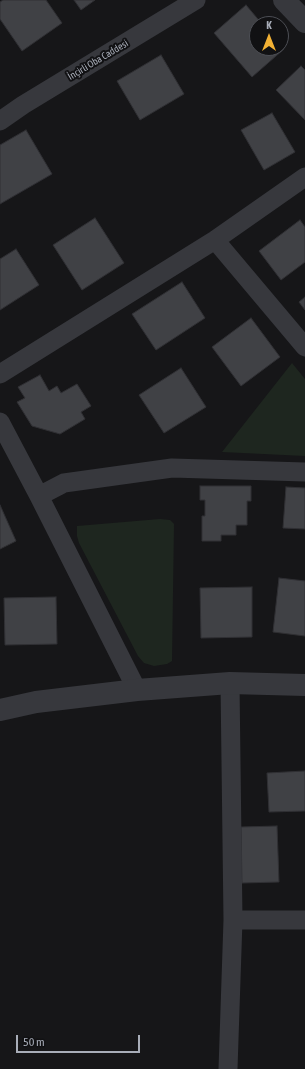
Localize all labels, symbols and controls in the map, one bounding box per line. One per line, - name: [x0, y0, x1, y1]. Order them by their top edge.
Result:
- north arrow: [249, 16, 289, 56]
- text: K: [266, 19, 272, 31]
- street label: İnçirli Oba Caddesi: [66, 37, 130, 83]
- scale bar: [18, 1027, 142, 1053]
- text: 50 m: [23, 1035, 45, 1049]

